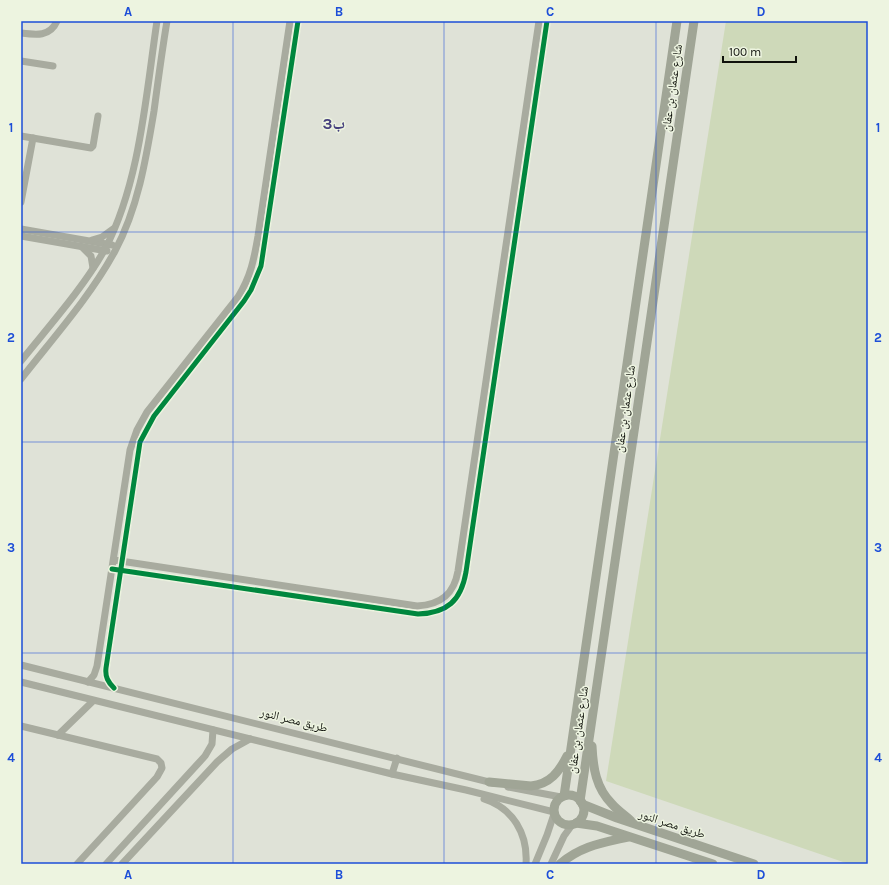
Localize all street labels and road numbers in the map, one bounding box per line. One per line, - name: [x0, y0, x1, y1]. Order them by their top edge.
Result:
- street label: شارع عثمان بن عفان: [659, 43, 686, 133]
- street label: شارع عثمان بن عفان: [612, 364, 639, 454]
- street label: شارع عثمان بن عفان: [565, 685, 592, 775]
- street label: طريق مصر النور: [258, 705, 329, 735]
- street label: طريق مصر النور: [636, 806, 707, 842]

